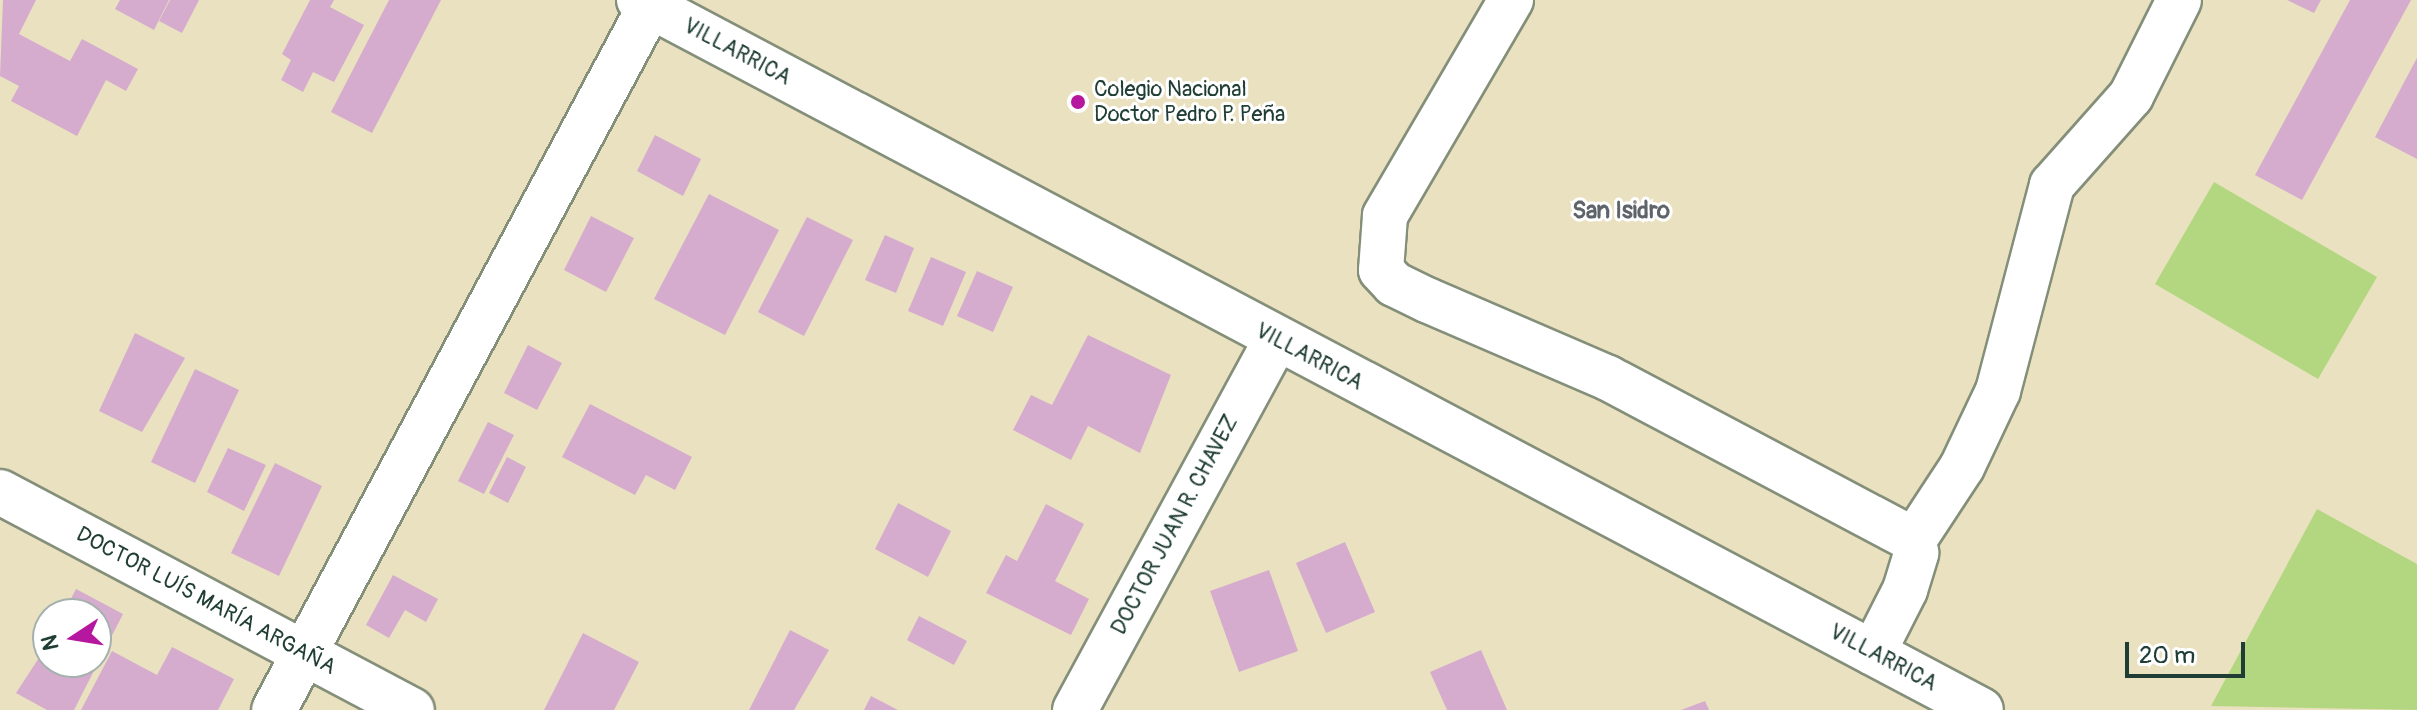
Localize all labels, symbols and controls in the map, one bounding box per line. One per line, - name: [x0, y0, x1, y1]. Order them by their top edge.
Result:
- street label: VILLARRICA: [679, 13, 795, 91]
- place label: Colegio Nacional Doctor Pedro P. Peña: [1094, 76, 1285, 128]
- marker: Colegio Nacional Doctor Pedro P. Peña: [1069, 93, 1087, 111]
- district label: San Isidro: [1572, 197, 1670, 225]
- street label: VILLARRICA: [1251, 318, 1367, 396]
- street label: DOCTOR JUAN R. CHAVEZ: [1106, 411, 1244, 639]
- street label: DOCTOR LUÍS MARÍA ARGAÑA: [72, 521, 340, 681]
- north arrow: [32, 598, 112, 678]
- street label: VILLARRICA: [1825, 619, 1941, 697]
- scale bar: [2129, 626, 2249, 676]
- text: N: [35, 632, 66, 653]
- text: 20 m: [2139, 641, 2195, 670]

